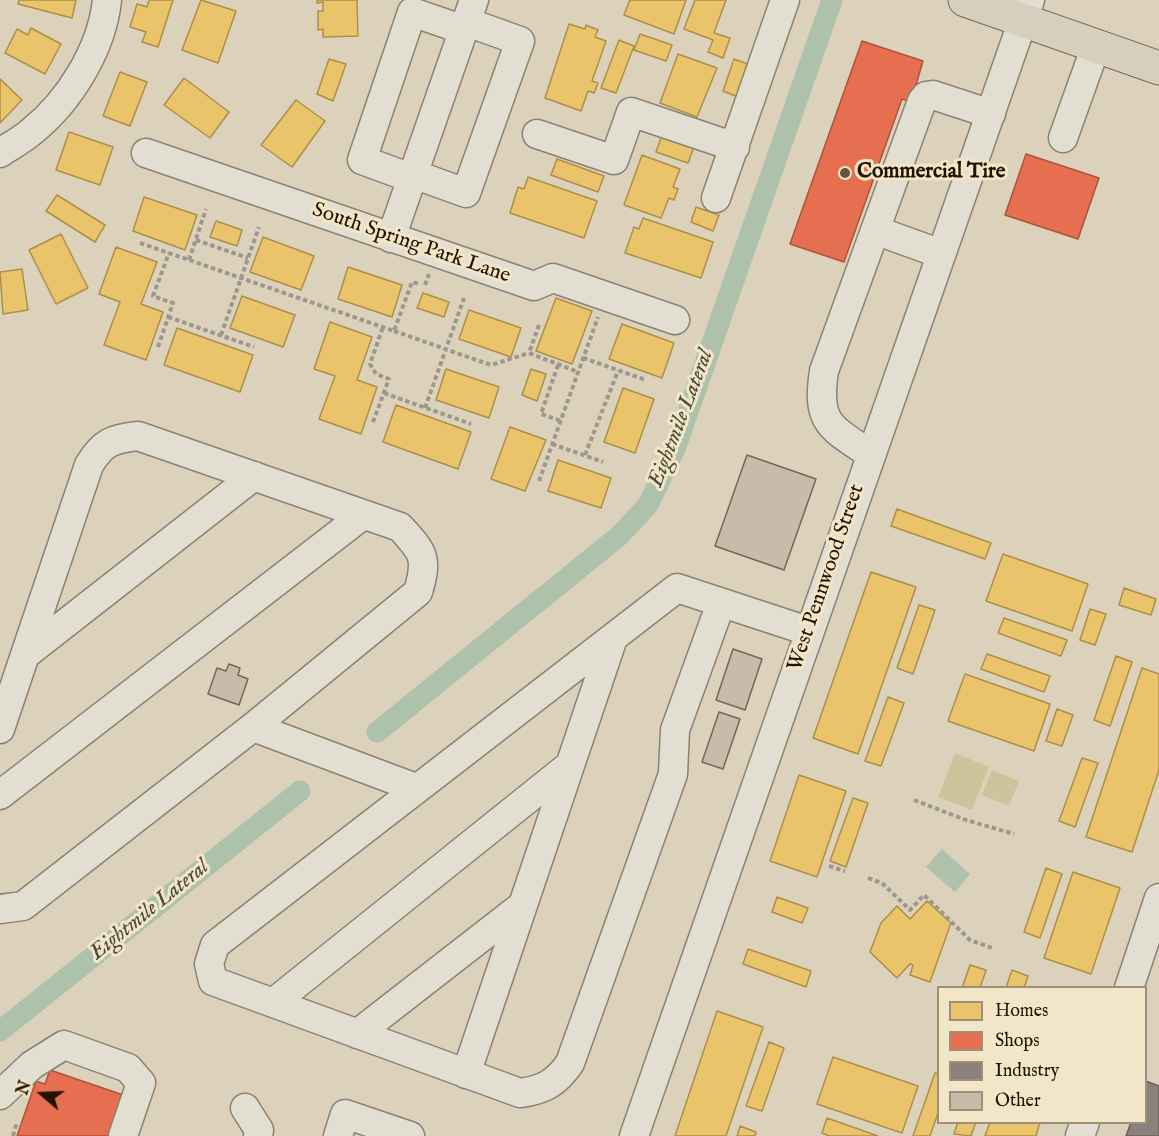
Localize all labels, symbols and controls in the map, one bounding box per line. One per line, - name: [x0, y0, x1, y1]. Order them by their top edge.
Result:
- place label: Commercial Tire: [857, 160, 1005, 186]
- marker: Commercial Tire: [838, 166, 852, 180]
- street label: South Spring Park Lane: [309, 198, 513, 290]
- water label: Eightmile Lateral: [644, 347, 720, 491]
- street label: West Pennwood Street: [783, 481, 871, 675]
- water label: Eightmile Lateral: [85, 855, 215, 967]
- legend: [937, 986, 1147, 1124]
- text: Homes: [995, 1000, 1048, 1023]
- text: Shops: [995, 1030, 1040, 1053]
- text: Industry: [995, 1060, 1059, 1083]
- north arrow: [12, 1064, 72, 1124]
- text: N: [13, 1078, 37, 1098]
- text: Other: [995, 1090, 1041, 1113]

